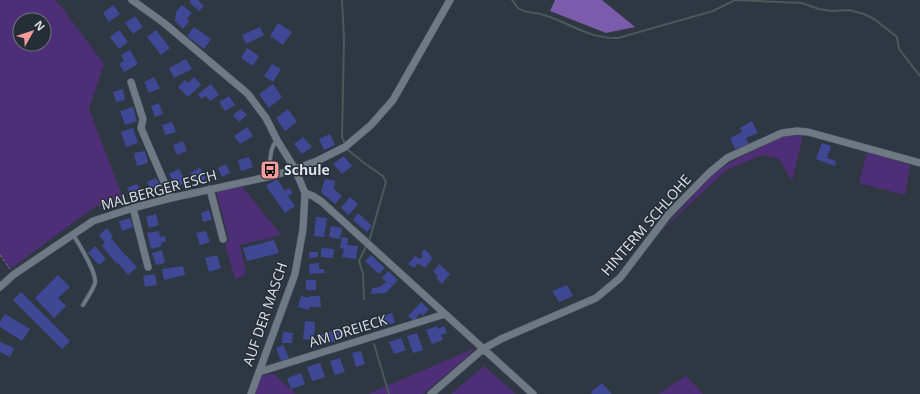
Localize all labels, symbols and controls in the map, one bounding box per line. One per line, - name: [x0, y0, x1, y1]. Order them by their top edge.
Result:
- north arrow: [12, 12, 52, 52]
- text: N: [32, 17, 49, 34]
- bus stop icon: Schule: [259, 159, 281, 181]
- place label: Schule: [284, 160, 330, 179]
- street label: MALBERGER ESCH: [99, 165, 219, 214]
- street label: HINTERM SCHLOHE: [596, 170, 695, 279]
- street label: AUF DER MASCH: [238, 259, 291, 368]
- street label: AM DREIECK: [306, 310, 390, 351]

